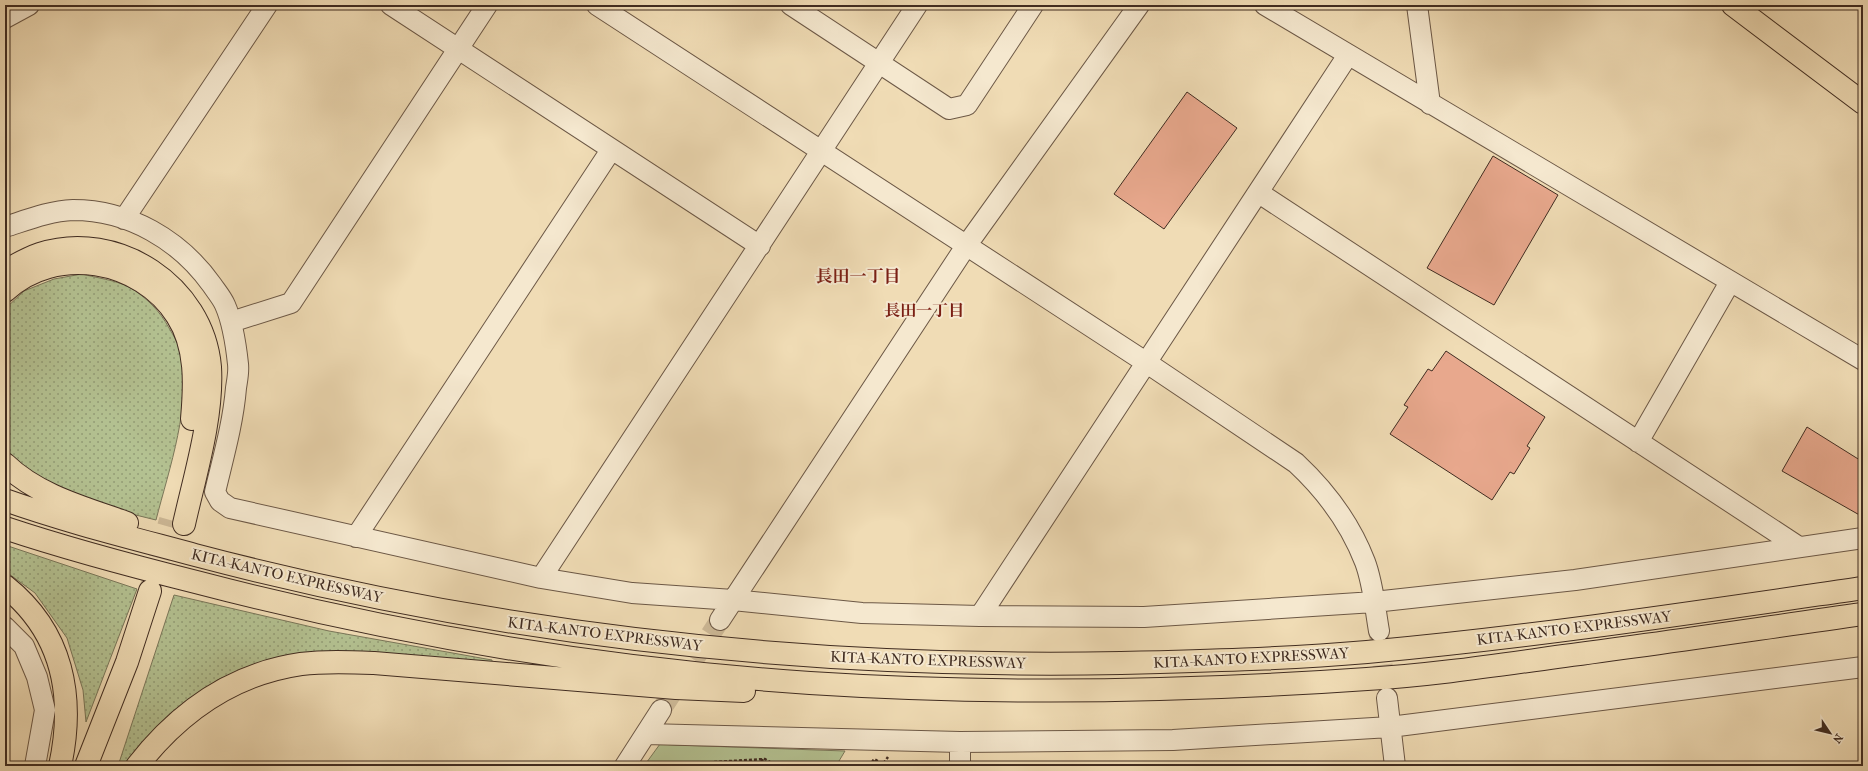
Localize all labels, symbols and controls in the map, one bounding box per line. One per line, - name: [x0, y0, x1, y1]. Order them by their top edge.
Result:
- district label: 長田一丁目: [816, 266, 901, 286]
- district label: 長田一丁目: [884, 301, 964, 320]
- street label: KITA-KANTO EXPRESSWAY: [189, 545, 385, 607]
- street label: KITA-KANTO EXPRESSWAY: [1476, 607, 1673, 649]
- street label: KITA-KANTO EXPRESSWAY: [507, 613, 704, 655]
- street label: KITA-KANTO EXPRESSWAY: [1153, 644, 1350, 672]
- street label: KITA-KANTO EXPRESSWAY: [830, 648, 1027, 672]
- north arrow: [1810, 713, 1850, 753]
- text: N: [1830, 731, 1846, 746]

